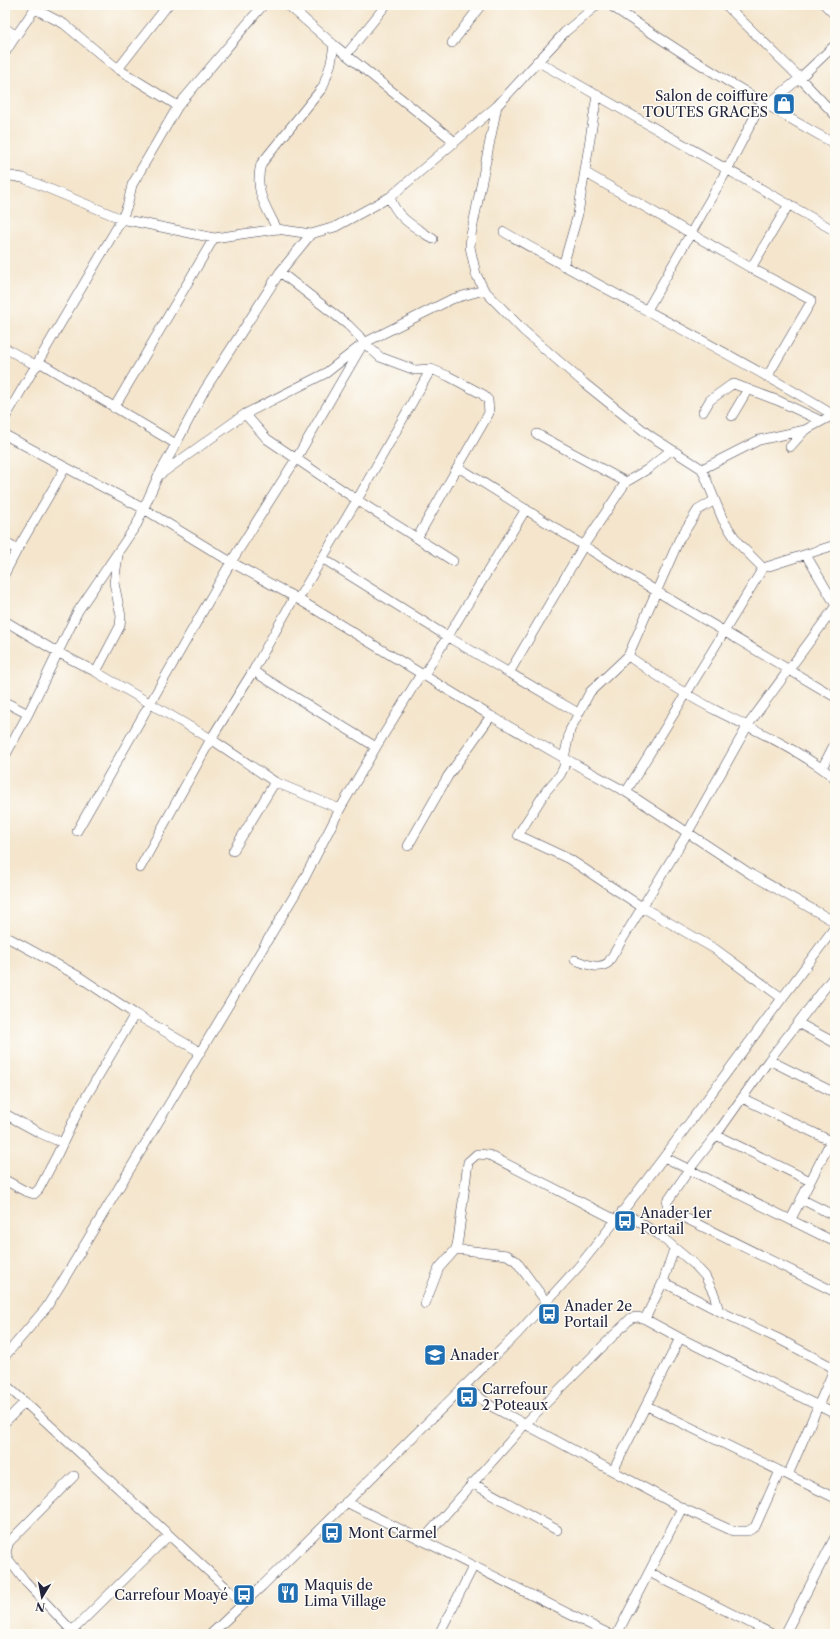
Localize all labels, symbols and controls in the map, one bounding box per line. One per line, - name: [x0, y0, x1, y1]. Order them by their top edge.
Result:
- place label: Salon de coiffure TOUTES GRACES: [643, 87, 768, 121]
- shop icon: Salon de coiffure TOUTES GRACES: [771, 91, 797, 117]
- place label: Anader 1er Portail: [639, 1204, 712, 1238]
- bus stop icon: Anader 1er Portail: [612, 1208, 638, 1234]
- place label: Anader 2e Portail: [563, 1297, 632, 1331]
- bus stop icon: Anader 2e Portail: [536, 1301, 562, 1327]
- school or university icon: Anader: [422, 1342, 448, 1368]
- place label: Anader: [449, 1346, 499, 1364]
- place label: Carrefour 2 Poteaux: [482, 1380, 549, 1414]
- bus stop icon: Carrefour 2 Poteaux: [454, 1384, 480, 1410]
- bus stop icon: Mont Carmel: [319, 1520, 345, 1546]
- place label: Mont Carmel: [348, 1524, 437, 1542]
- place label: Maquis de Lima Village: [304, 1576, 386, 1610]
- north arrow: [22, 1577, 62, 1617]
- restaurant icon: Maquis de Lima Village: [275, 1580, 301, 1606]
- bus stop icon: Carrefour Moayé: [231, 1582, 257, 1608]
- place label: Carrefour Moayé: [114, 1586, 228, 1604]
- text: N: [34, 1599, 46, 1615]

